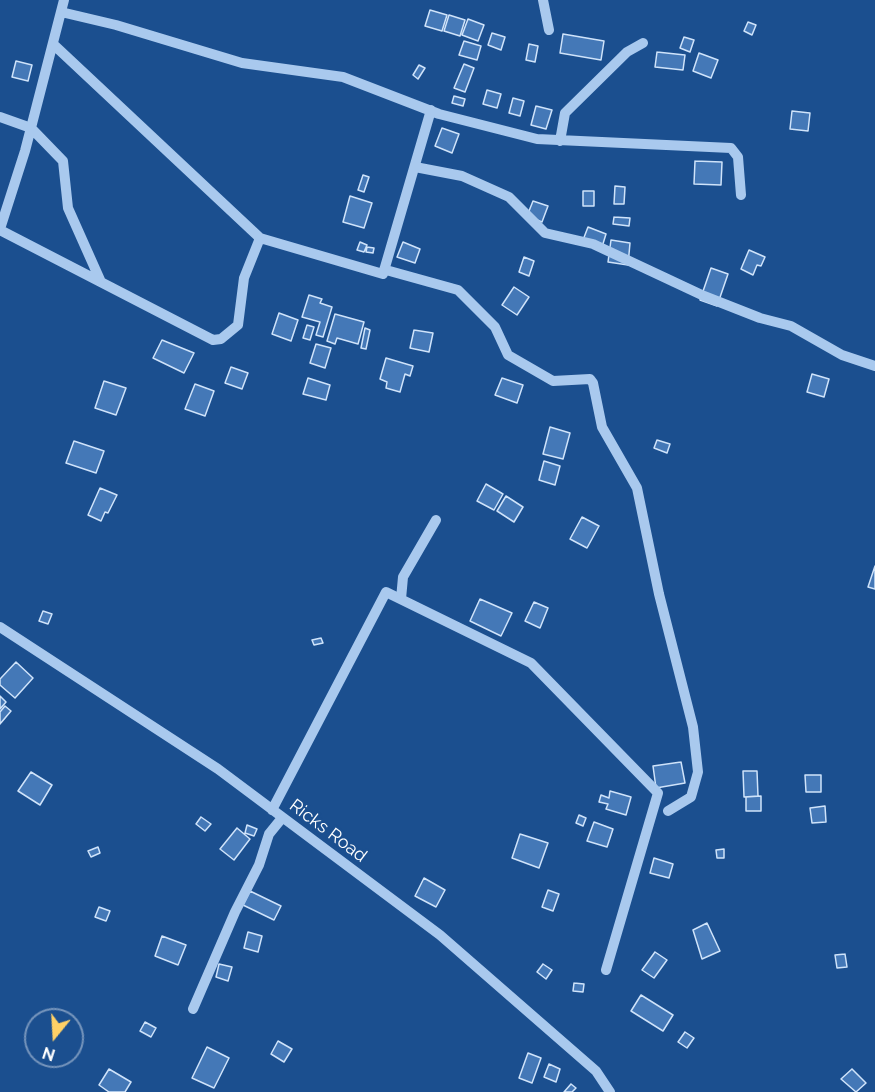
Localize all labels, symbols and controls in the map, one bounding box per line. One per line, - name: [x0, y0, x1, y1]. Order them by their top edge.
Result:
- street label: Ricks Road: [285, 795, 371, 867]
- north arrow: [24, 1008, 84, 1068]
- text: N: [40, 1043, 58, 1065]

